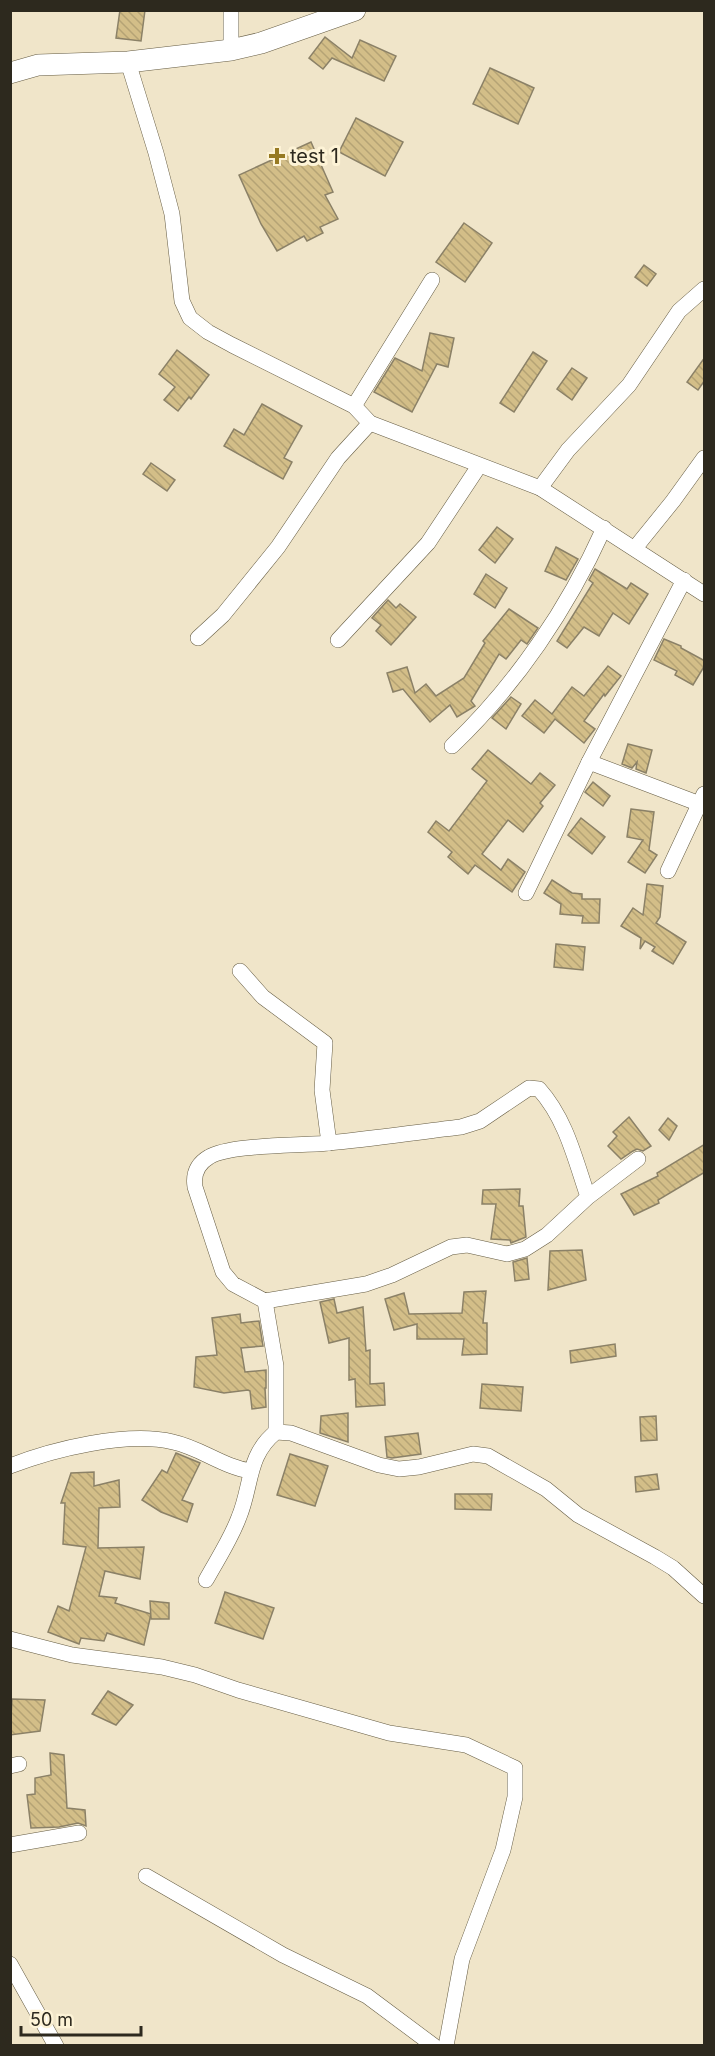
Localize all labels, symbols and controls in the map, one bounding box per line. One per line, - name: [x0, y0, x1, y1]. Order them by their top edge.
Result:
- place label: test 1: [290, 144, 339, 168]
- marker: test 1: [268, 147, 286, 165]
- scale bar: [21, 1999, 141, 2037]
- text: 50 m: [30, 2009, 73, 2030]

